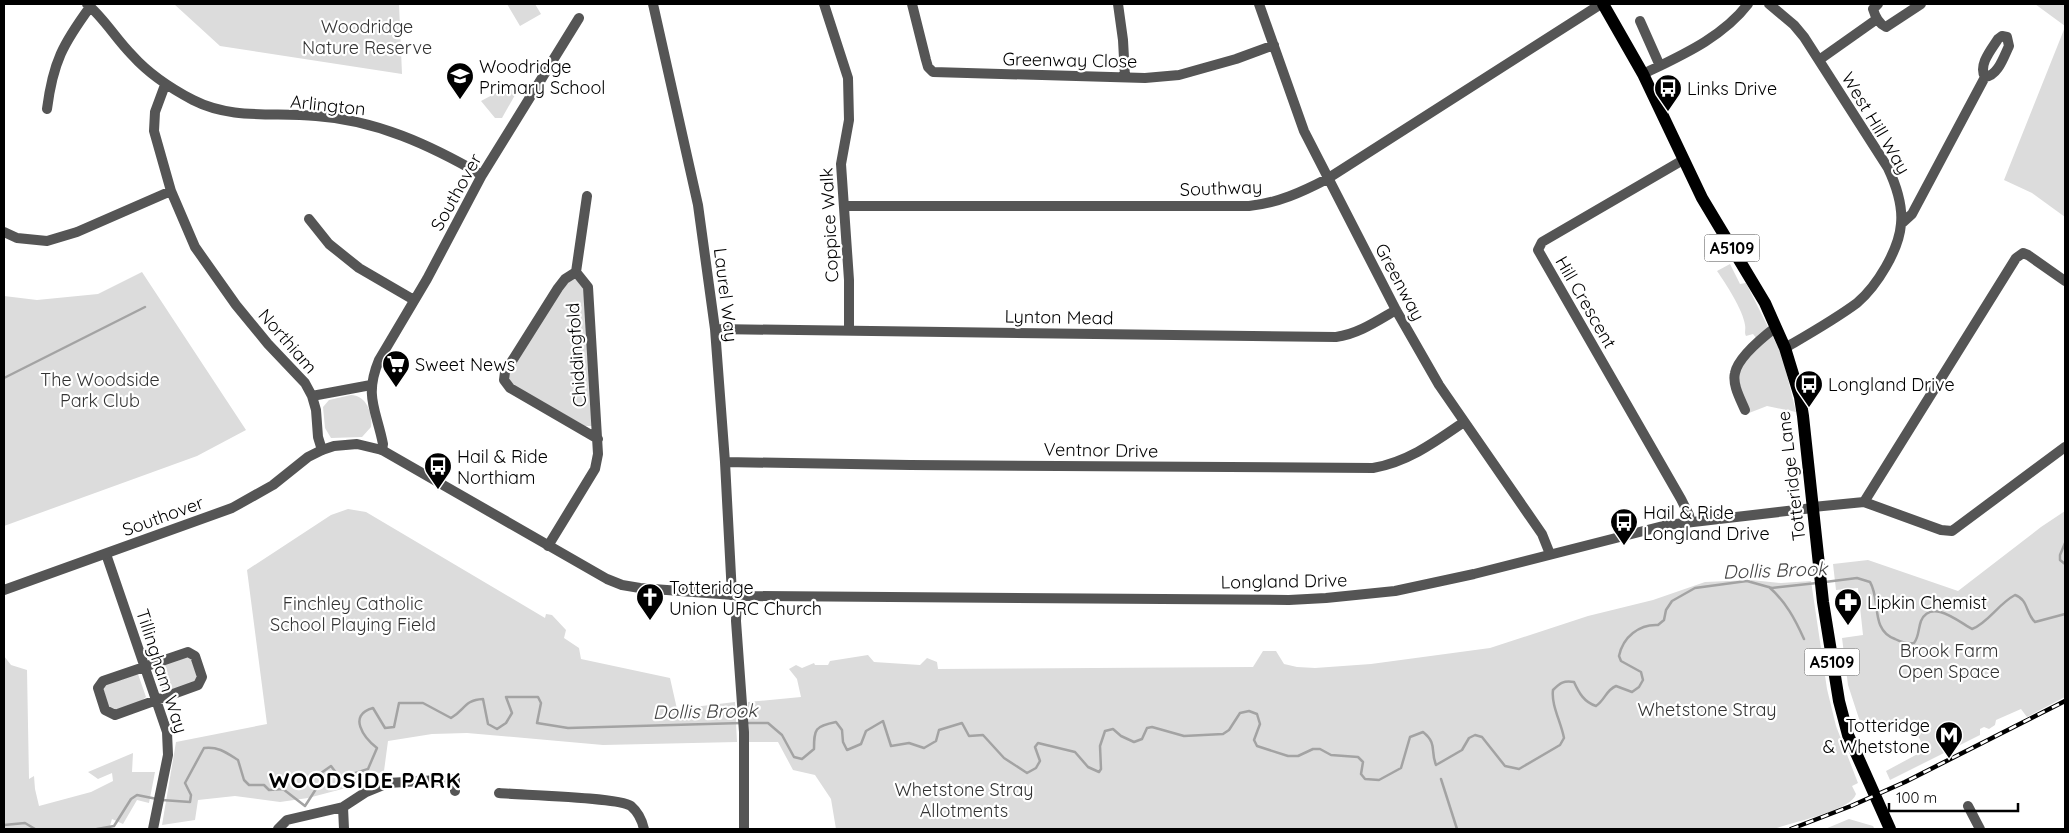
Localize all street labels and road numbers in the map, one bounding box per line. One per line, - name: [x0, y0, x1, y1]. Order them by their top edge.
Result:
- street label: Greenway Close: [1002, 47, 1138, 73]
- street label: West Hill Way: [1836, 68, 1916, 178]
- street label: Arlington: [289, 90, 367, 120]
- street label: Southover: [425, 149, 487, 235]
- street label: Coppice Walk: [815, 167, 843, 283]
- street label: Southway: [1179, 175, 1263, 201]
- road number: A5109: [1704, 234, 1760, 262]
- street label: Greenway: [1370, 239, 1430, 325]
- street label: Laurel Way: [709, 247, 743, 343]
- street label: Hill Crescent: [1550, 252, 1622, 352]
- street label: Chiddingfold: [561, 302, 591, 408]
- street label: Northiam: [254, 304, 322, 378]
- street label: Lynton Mead: [1004, 305, 1114, 329]
- street label: Totteridge Lane: [1772, 410, 1810, 542]
- street label: Ventnor Drive: [1043, 438, 1159, 462]
- street label: Southover: [119, 491, 207, 541]
- street label: Longland Drive: [1220, 568, 1348, 594]
- street label: Tillingham Way: [131, 606, 193, 736]
- road number: A5109: [1804, 649, 1860, 676]

